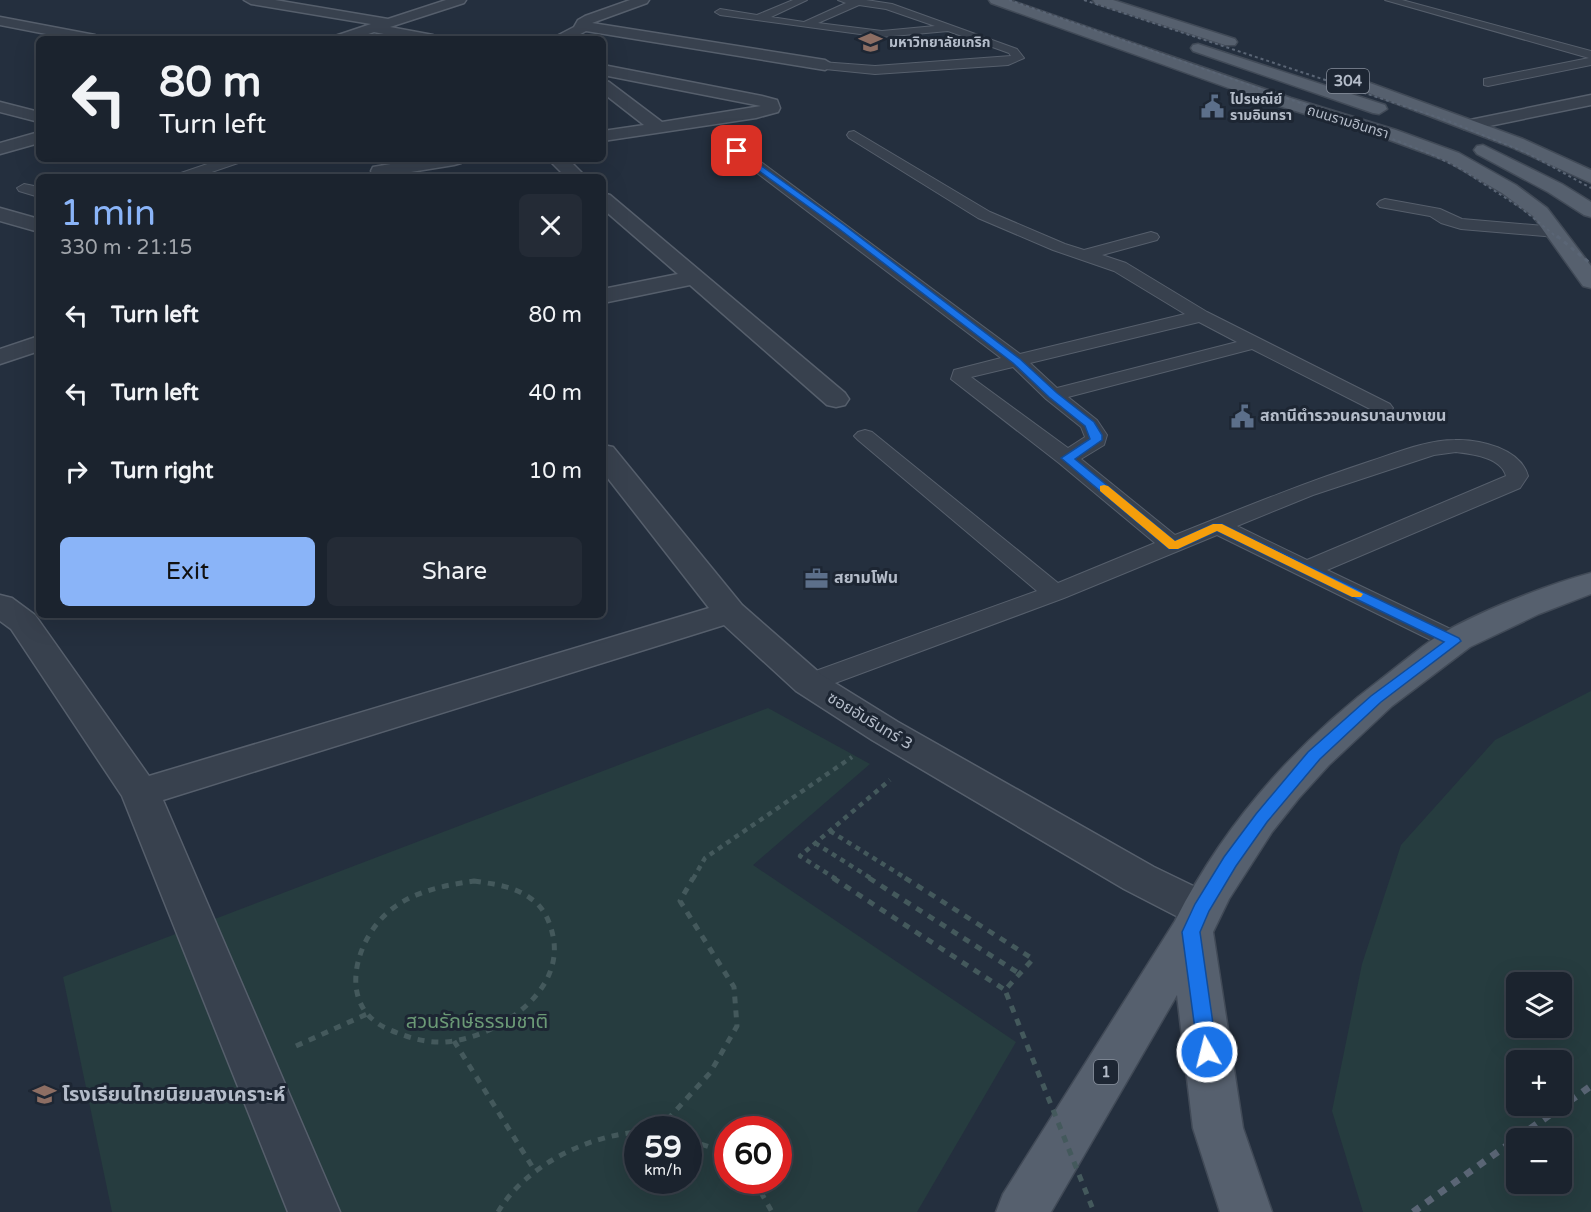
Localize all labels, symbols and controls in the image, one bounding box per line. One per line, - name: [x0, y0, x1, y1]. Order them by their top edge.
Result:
- school or university icon: มหาวิทยาลัยเกริก: [858, 29, 884, 55]
- place label: มหาวิทยาลัยเกริก: [889, 34, 990, 51]
- text: 80 m: [159, 57, 261, 108]
- icon: left: [60, 60, 138, 138]
- road number: 304: [1327, 69, 1369, 93]
- place label: ไปรษณีย์ รามอินทรา: [1230, 91, 1292, 124]
- public building icon: ไปรษณีย์ รามอินทรา: [1199, 94, 1225, 120]
- street label: ถนนรามอินทรา: [1305, 102, 1391, 142]
- text: Turn left: [159, 108, 266, 141]
- pin: [711, 125, 762, 176]
- icon: arrive: [720, 134, 753, 167]
- text: 1 min: [60, 192, 156, 235]
- button: close: [519, 194, 582, 257]
- text: 330 m · 21:15: [60, 236, 192, 260]
- icon: left: [60, 299, 93, 332]
- text: Turn left: [111, 302, 199, 328]
- text: 80 m: [528, 302, 582, 328]
- icon: left: [60, 377, 93, 410]
- text: Turn left: [111, 380, 199, 406]
- text: 40 m: [528, 380, 582, 406]
- public building icon: สถานีตำรวจนครบาลบางเขน: [1229, 403, 1255, 429]
- place label: สถานีตำรวจนครบาลบางเขน: [1260, 406, 1446, 426]
- icon: right: [60, 455, 93, 488]
- text: Turn right: [111, 458, 213, 484]
- text: 10 m: [528, 458, 582, 484]
- button: Exit: [60, 537, 315, 606]
- button: Share: [327, 537, 582, 606]
- office icon: สยามโฟน: [803, 565, 829, 591]
- place label: สยามโฟน: [834, 568, 898, 588]
- street label: ซอยอัมรินทร์ 3: [824, 688, 916, 754]
- map controls: [1506, 972, 1572, 1194]
- button: layers: [1506, 972, 1572, 1038]
- park label: สวนรักษ์ธรรมชาติ: [406, 1010, 548, 1034]
- position arrow: [1175, 1020, 1239, 1084]
- button: +: [1506, 1050, 1572, 1116]
- road number: 1: [1094, 1060, 1118, 1084]
- school or university icon: โรงเรียนไทยนิยมสงเคราะห์: [31, 1082, 57, 1108]
- place label: โรงเรียนไทยนิยมสงเคราะห์: [62, 1083, 285, 1107]
- speed limit sign: 60: [714, 1116, 792, 1194]
- button: −: [1506, 1128, 1572, 1194]
- text: 59: [644, 1129, 682, 1166]
- text: km/h: [644, 1161, 682, 1179]

